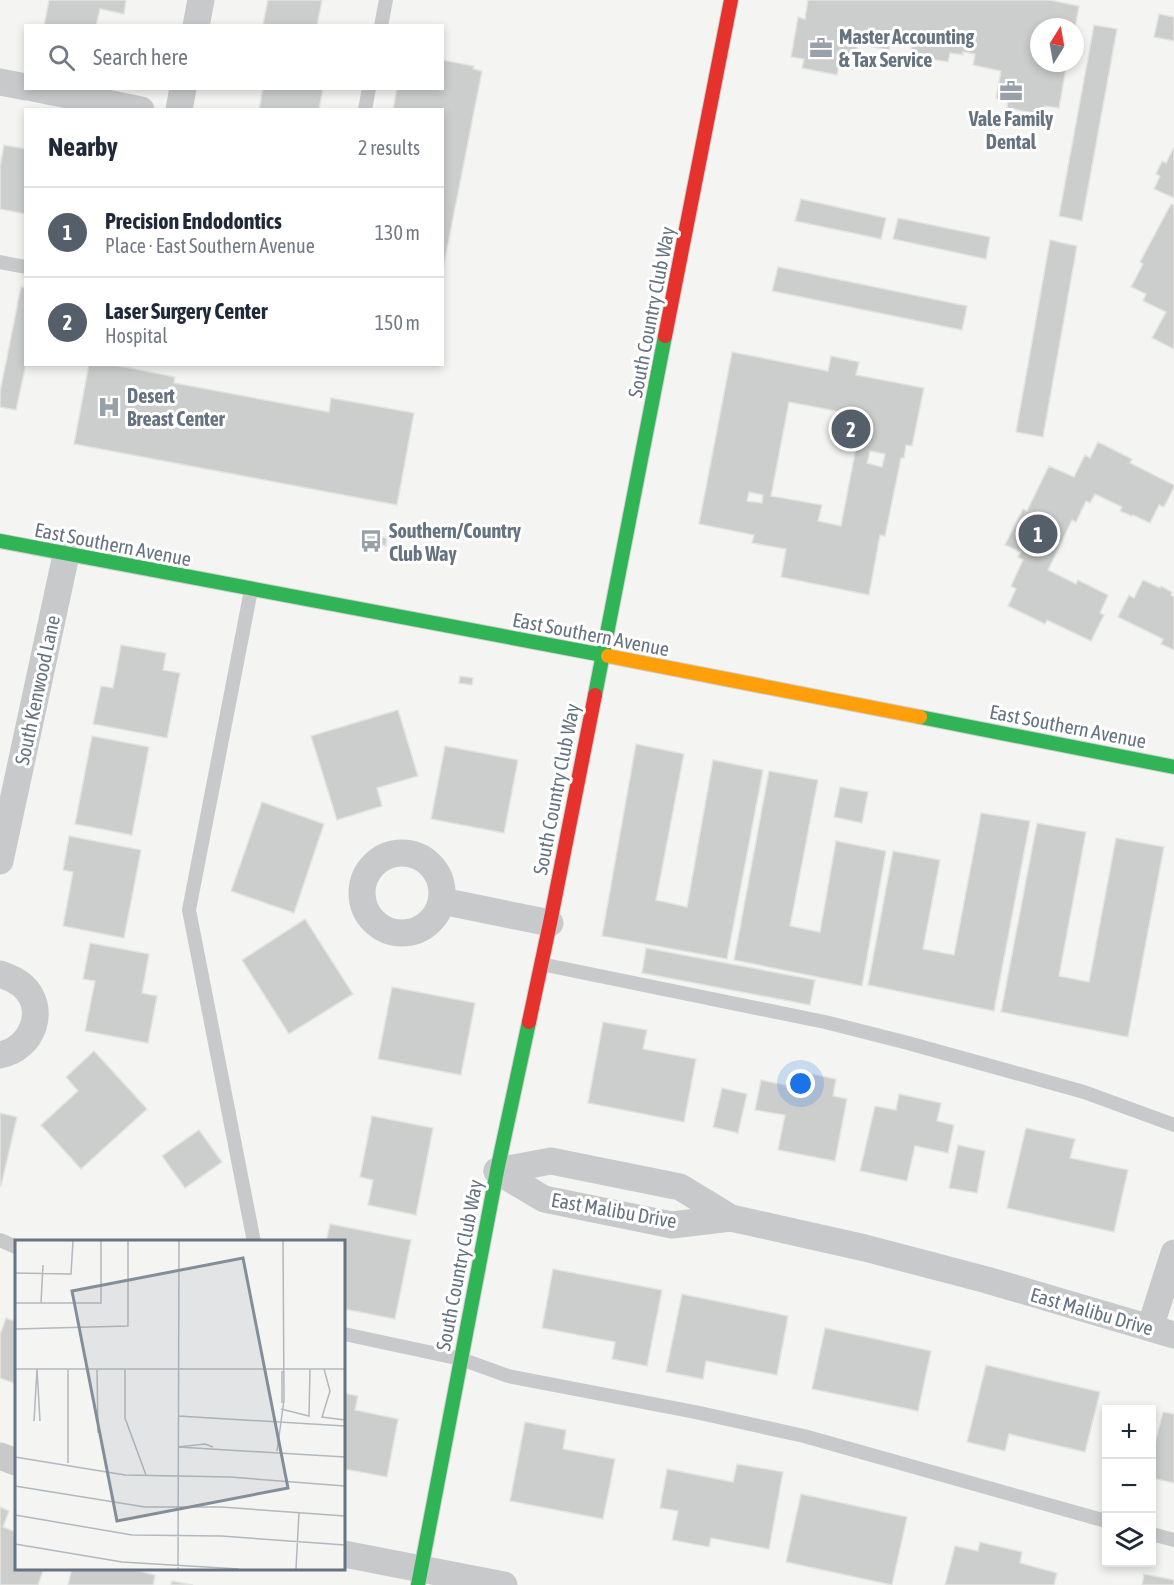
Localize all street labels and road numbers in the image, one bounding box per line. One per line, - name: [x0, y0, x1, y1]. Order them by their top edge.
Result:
- street label: South Country Club Way: [623, 225, 679, 399]
- street label: East Southern Avenue: [33, 518, 193, 570]
- street label: East Southern Avenue: [511, 608, 671, 660]
- street label: South Kenwood Lane: [10, 613, 64, 767]
- street label: East Southern Avenue: [988, 700, 1148, 752]
- street label: South Country Club Way: [528, 702, 584, 876]
- street label: South Country Club Way: [431, 1178, 487, 1352]
- street label: East Malibu Drive: [550, 1188, 678, 1232]
- street label: East Malibu Drive: [1028, 1282, 1156, 1340]

